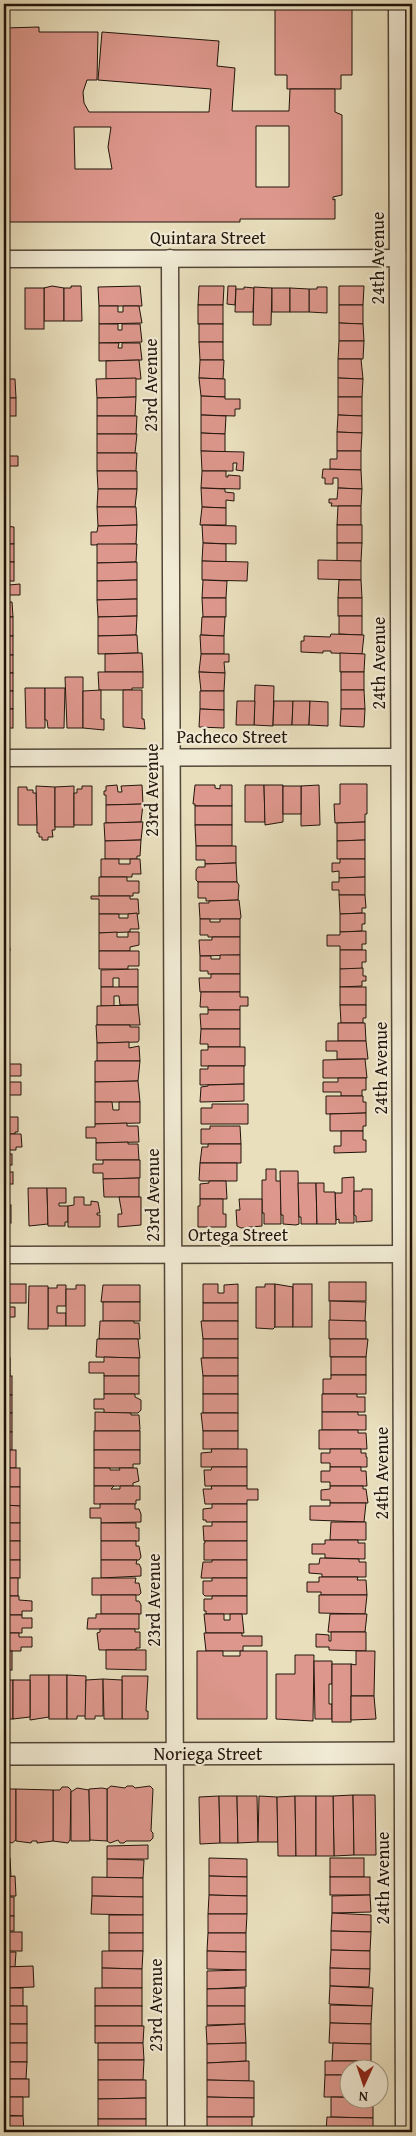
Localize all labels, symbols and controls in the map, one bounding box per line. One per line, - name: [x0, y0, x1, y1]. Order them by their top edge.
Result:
- street label: 24th Avenue: [364, 211, 391, 305]
- street label: Quintara Street: [150, 224, 267, 251]
- street label: 23rd Avenue: [137, 338, 164, 432]
- street label: 24th Avenue: [365, 616, 392, 710]
- street label: Pacheco Street: [176, 723, 288, 750]
- street label: 23rd Avenue: [138, 743, 165, 837]
- street label: 24th Avenue: [367, 1021, 394, 1115]
- street label: 23rd Avenue: [139, 1148, 166, 1242]
- street label: Ortega Street: [188, 1221, 289, 1248]
- street label: 24th Avenue: [368, 1426, 395, 1520]
- street label: 23rd Avenue: [140, 1553, 167, 1647]
- street label: Noriega Street: [154, 1740, 263, 1767]
- street label: 24th Avenue: [369, 1831, 396, 1925]
- street label: 23rd Avenue: [142, 1958, 169, 2052]
- north arrow: [338, 2058, 388, 2108]
- text: N: [357, 2087, 369, 2107]

